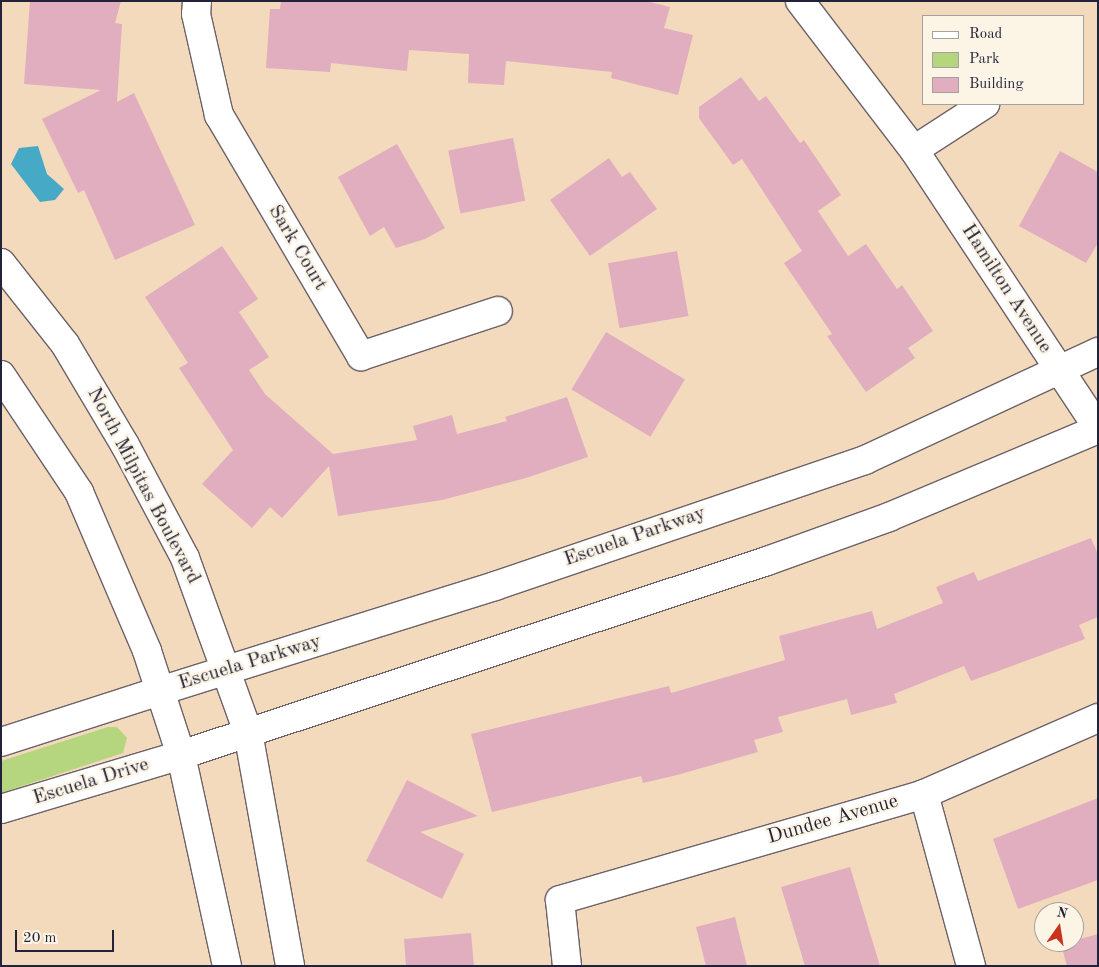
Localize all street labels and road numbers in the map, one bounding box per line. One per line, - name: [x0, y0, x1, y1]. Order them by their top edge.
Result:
- street label: Sark Court: [262, 201, 332, 295]
- street label: Hamilton Avenue: [955, 220, 1057, 358]
- street label: North Milpitas Boulevard: [81, 384, 205, 588]
- street label: Escuela Parkway: [561, 502, 709, 572]
- street label: Escuela Parkway: [176, 630, 324, 696]
- street label: Escuela Drive: [30, 753, 152, 811]
- street label: Dundee Avenue: [765, 790, 901, 850]

